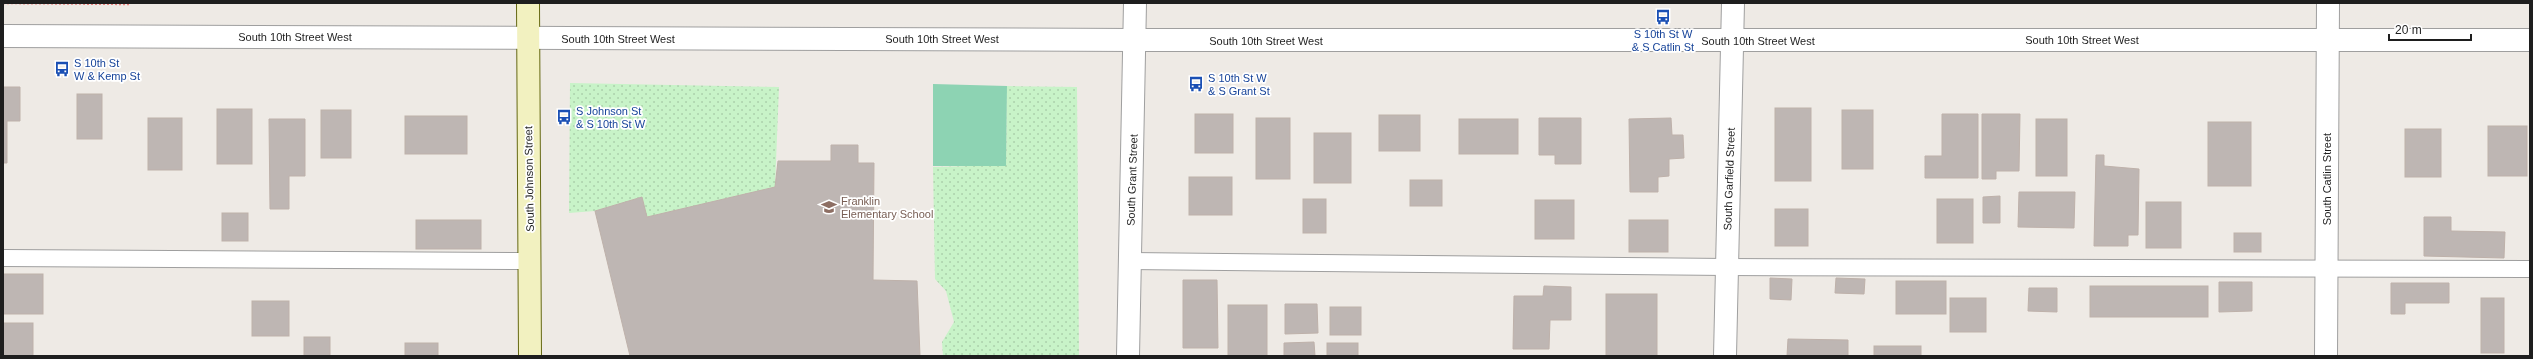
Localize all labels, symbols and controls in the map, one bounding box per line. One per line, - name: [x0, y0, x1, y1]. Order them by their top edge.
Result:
- bus stop icon: S 10th St W & S Catlin St: [1654, 8, 1672, 26]
- scale bar: [2389, 16, 2471, 42]
- text: 20 m: [2395, 23, 2422, 37]
- place label: S 10th St W & S Catlin St: [1632, 28, 1694, 53]
- street label: South 10th Street West: [238, 31, 352, 43]
- street label: South 10th Street West: [561, 33, 675, 45]
- street label: South 10th Street West: [885, 33, 999, 45]
- street label: South 10th Street West: [2025, 34, 2139, 46]
- street label: South 10th Street West: [1209, 35, 1323, 47]
- street label: South 10th Street West: [1701, 35, 1815, 47]
- place label: S 10th St W & Kemp St: [74, 57, 140, 82]
- bus stop icon: S 10th St W & Kemp St: [53, 60, 71, 78]
- place label: S 10th St W & S Grant St: [1208, 72, 1270, 97]
- bus stop icon: S 10th St W & S Grant St: [1187, 75, 1205, 93]
- place label: S Johnson St & S 10th St W: [576, 105, 646, 130]
- bus stop icon: S Johnson St & S 10th St W: [555, 108, 573, 126]
- street label: South Johnson Street: [522, 126, 536, 232]
- street label: South Garfield Street: [1721, 127, 1737, 231]
- street label: South Catlin Street: [2321, 133, 2333, 225]
- street label: South Grant Street: [1124, 134, 1140, 226]
- place label: Franklin Elementary School: [841, 195, 933, 220]
- school or university icon: Franklin Elementary School: [820, 198, 838, 216]

